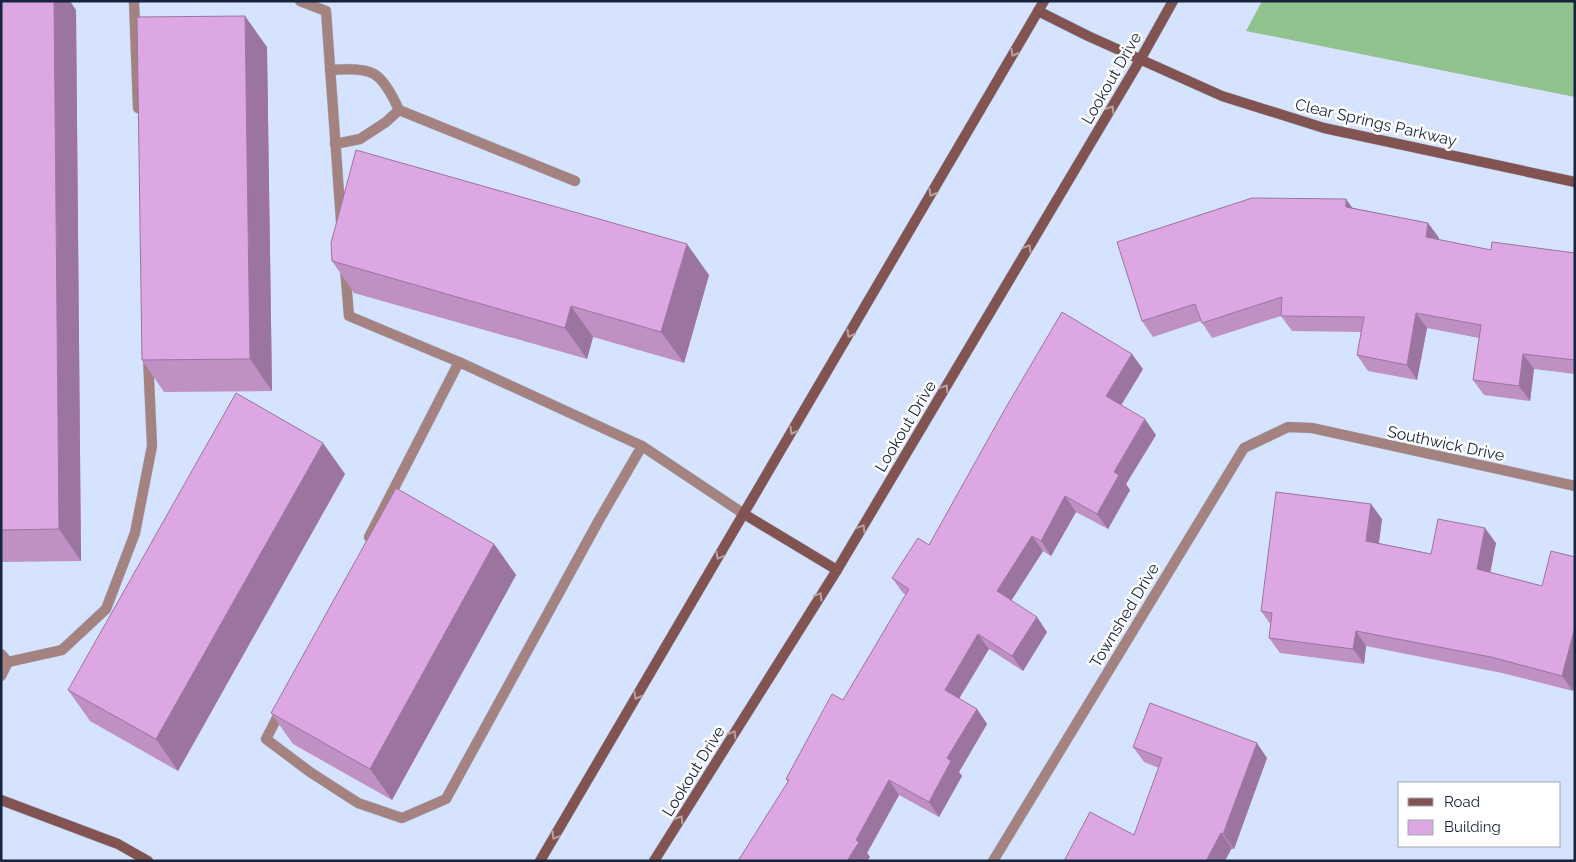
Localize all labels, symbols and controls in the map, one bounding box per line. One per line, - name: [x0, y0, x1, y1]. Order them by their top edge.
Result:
- street label: Lookout Drive: [1077, 29, 1145, 128]
- one-way arrow: [1010, 48, 1020, 57]
- street label: Clear Springs Parkway: [1293, 95, 1459, 150]
- one-way arrow: [1104, 105, 1114, 114]
- one-way arrow: [928, 188, 938, 197]
- one-way arrow: [1021, 245, 1031, 254]
- one-way arrow: [846, 328, 856, 337]
- street label: Lookout Drive: [871, 377, 940, 475]
- one-way arrow: [938, 385, 948, 394]
- street label: Southwick Drive: [1386, 422, 1506, 465]
- one-way arrow: [789, 425, 799, 434]
- one-way arrow: [855, 524, 865, 533]
- one-way arrow: [716, 550, 726, 559]
- street label: Townshed Drive: [1086, 560, 1163, 671]
- one-way arrow: [813, 593, 823, 602]
- one-way arrow: [634, 690, 644, 699]
- street label: Lookout Drive: [658, 723, 729, 820]
- one-way arrow: [727, 731, 737, 740]
- legend: [1398, 782, 1561, 847]
- text: Road: [1444, 793, 1480, 811]
- one-way arrow: [674, 816, 684, 825]
- text: Building: [1444, 818, 1501, 836]
- one-way arrow: [551, 831, 561, 840]

